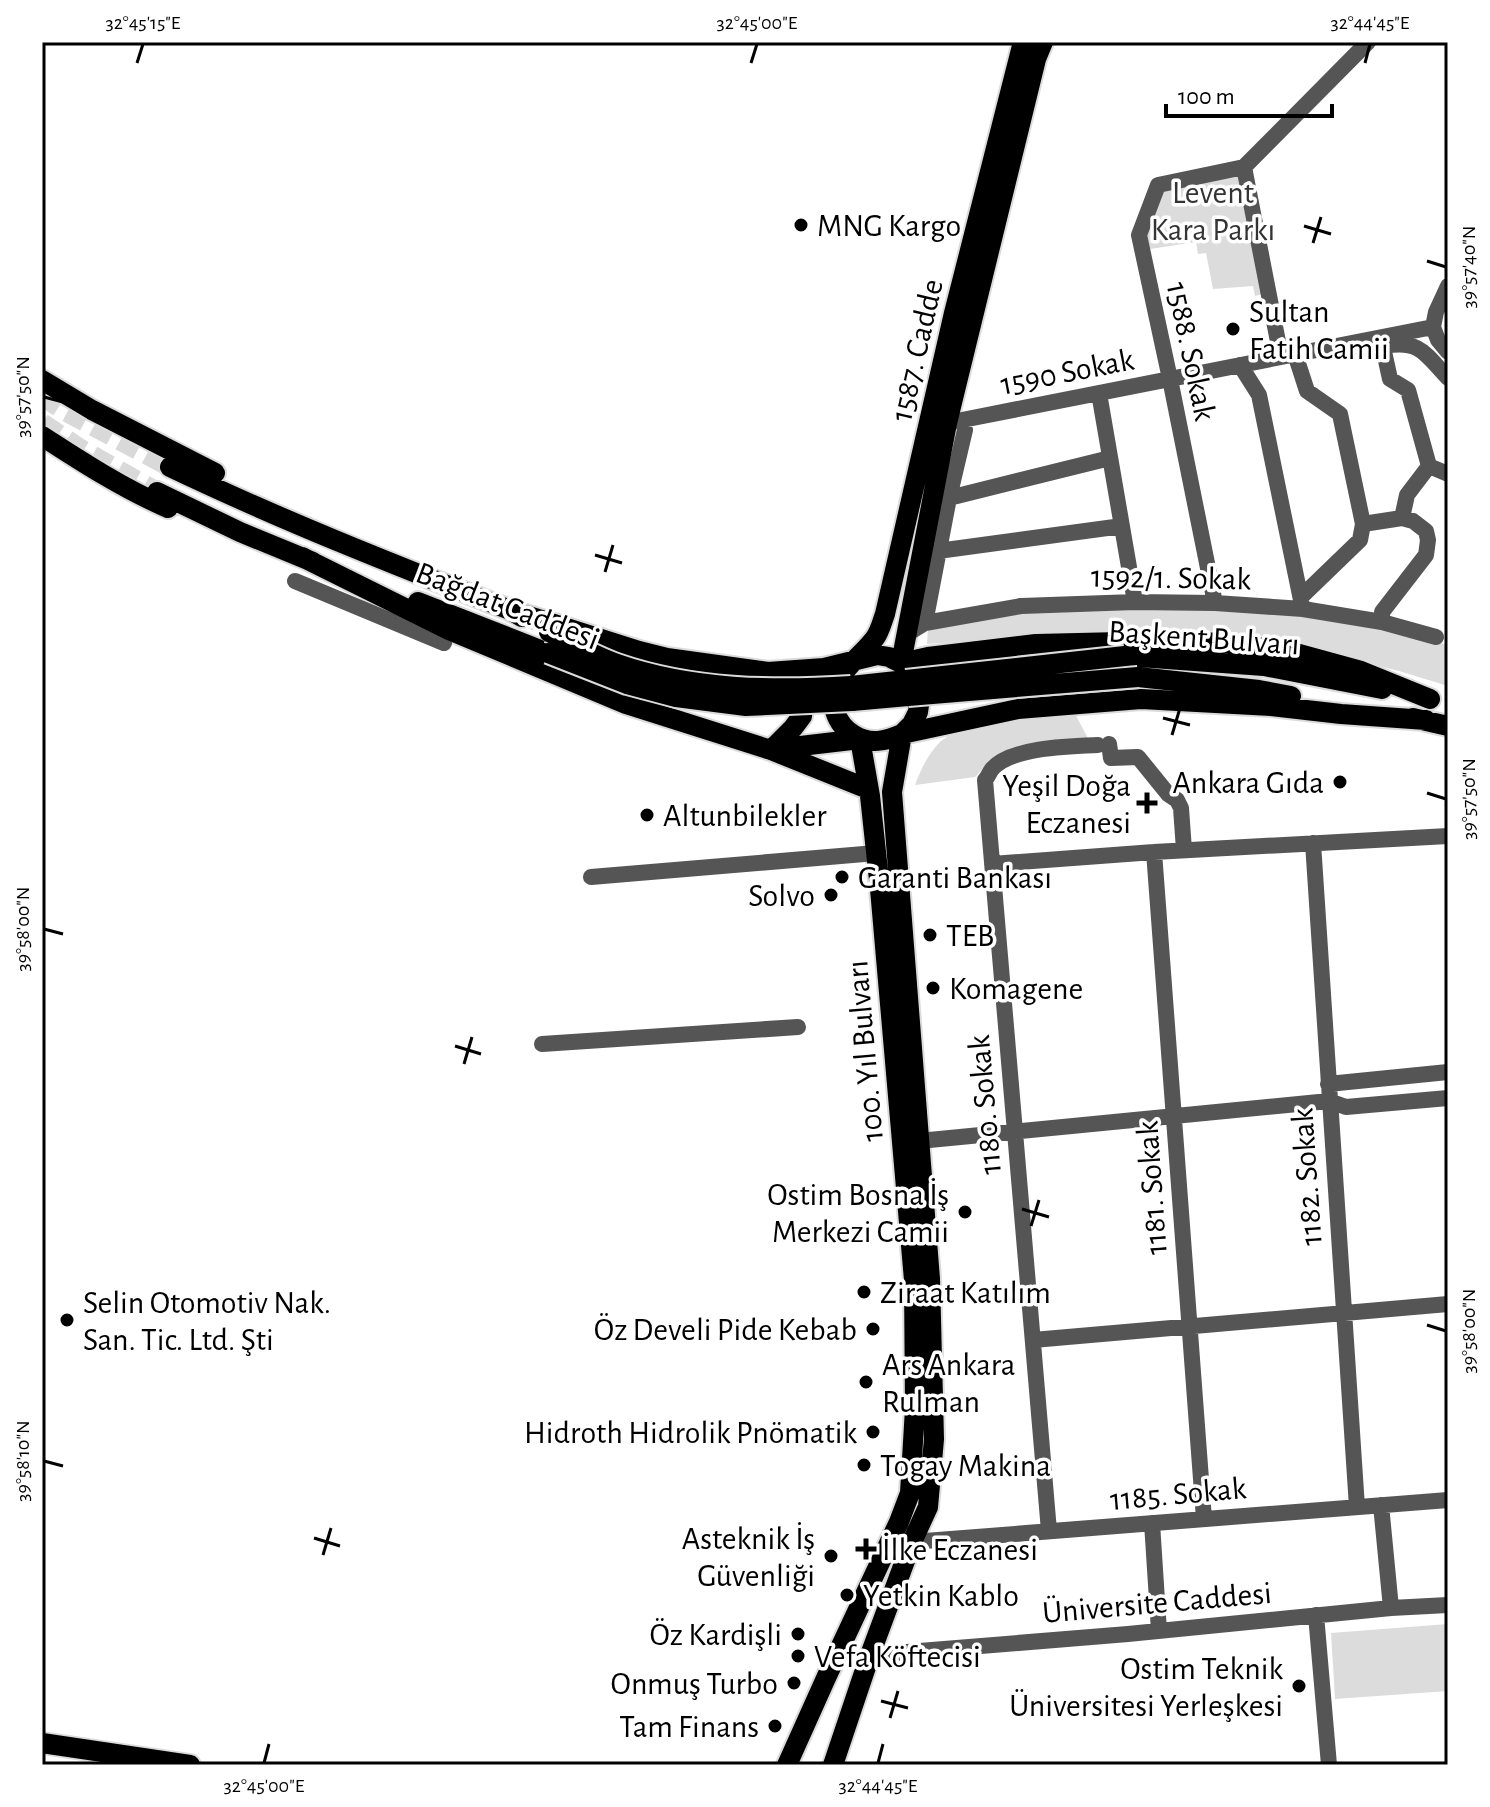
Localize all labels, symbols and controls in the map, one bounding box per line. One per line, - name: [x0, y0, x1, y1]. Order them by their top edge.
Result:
- text: 32°45'15"E: [106, 13, 181, 33]
- text: 32°45'00"E: [717, 13, 798, 33]
- text: 32°44'45"E: [1331, 13, 1410, 33]
- scale bar: [1166, 68, 1332, 118]
- text: 100 m: [1178, 85, 1235, 109]
- park label: Levent Kara Parkı: [1151, 177, 1275, 246]
- place label: MNG Kargo: [817, 210, 961, 242]
- marker: MNG Kargo: [792, 216, 810, 234]
- text: 39°57'40"N: [1459, 226, 1479, 308]
- street label: 1587. Cadde: [885, 276, 949, 424]
- street label: 1588. Sokak: [1161, 279, 1221, 424]
- place label: Sultan Fatih Camii: [1249, 296, 1389, 365]
- marker: Sultan Fatih Camii: [1224, 320, 1242, 338]
- street label: 1590 Sokak: [998, 343, 1137, 401]
- text: 39°57'50"N: [13, 356, 33, 438]
- street label: Bağdat Caddesi: [412, 556, 604, 656]
- street label: 1592/1. Sokak: [1091, 561, 1252, 595]
- street label: Başkent Bulvarı: [1107, 615, 1301, 661]
- text: 39°57'50"N: [1459, 758, 1479, 840]
- place label: Ankara Gıda: [1173, 767, 1324, 799]
- place label: Yeşil Doğa Eczanesi: [1002, 770, 1131, 839]
- marker: Ankara Gıda: [1331, 773, 1349, 791]
- marker: Yeşil Doğa Eczanesi: [1138, 794, 1156, 812]
- place label: Altunbilekler: [663, 800, 827, 832]
- marker: Altunbilekler: [638, 806, 656, 824]
- place label: Garanti Bankası: [858, 862, 1052, 894]
- marker: Garanti Bankası: [833, 868, 851, 886]
- place label: Solvo: [748, 880, 815, 912]
- text: 39°58'00"N: [13, 886, 33, 972]
- marker: Solvo: [822, 886, 840, 904]
- place label: TEB: [946, 920, 994, 952]
- marker: TEB: [921, 926, 939, 944]
- street label: 100. Yıl Bulvarı: [841, 959, 889, 1143]
- place label: Komagene: [949, 973, 1083, 1005]
- marker: Komagene: [924, 979, 942, 997]
- street label: 1180. Sokak: [963, 1033, 1007, 1176]
- street label: 1182. Sokak: [1286, 1107, 1328, 1247]
- street label: 1181. Sokak: [1131, 1119, 1173, 1256]
- place label: Ostim Bosna İş Merkezi Camii: [767, 1178, 949, 1248]
- marker: Ostim Bosna İş Merkezi Camii: [956, 1203, 974, 1221]
- place label: Ziraat Katılım: [880, 1277, 1051, 1309]
- marker: Ziraat Katılım: [855, 1283, 873, 1301]
- place label: Selin Otomotiv Nak. San. Tic. Ltd. Şti: [83, 1287, 331, 1356]
- text: 39°58'00"N: [1459, 1288, 1479, 1374]
- marker: Selin Otomotiv Nak. San. Tic. Ltd. Şti: [58, 1311, 76, 1329]
- place label: Öz Develi Pide Kebab: [594, 1313, 857, 1346]
- marker: Öz Develi Pide Kebab: [864, 1320, 882, 1338]
- place label: Ars Ankara Rulman: [882, 1349, 1016, 1418]
- marker: Ars Ankara Rulman: [857, 1373, 875, 1391]
- place label: Hidroth Hidrolik Pnömatik: [524, 1417, 857, 1449]
- text: 39°58'10"N: [13, 1420, 33, 1502]
- marker: Hidroth Hidrolik Pnömatik: [864, 1423, 882, 1441]
- place label: Togay Makina: [880, 1450, 1051, 1482]
- marker: Togay Makina: [855, 1456, 873, 1474]
- street label: 1185. Sokak: [1109, 1472, 1248, 1516]
- place label: Asteknik İş Güvenliği: [682, 1522, 815, 1592]
- place label: İlke Eczanesi: [882, 1533, 1038, 1566]
- marker: İlke Eczanesi: [857, 1540, 875, 1558]
- marker: Asteknik İş Güvenliği: [822, 1547, 840, 1565]
- street label: Üniversite Caddesi: [1041, 1576, 1273, 1629]
- place label: Yetkin Kablo: [863, 1580, 1019, 1612]
- marker: Yetkin Kablo: [838, 1586, 856, 1604]
- place label: Öz Kardişli: [649, 1618, 782, 1651]
- marker: Öz Kardişli: [789, 1625, 807, 1643]
- place label: Vefa Köftecisi: [814, 1641, 981, 1673]
- marker: Vefa Köftecisi: [789, 1647, 807, 1665]
- place label: Ostim Teknik Üniversitesi Yerleşkesi: [1009, 1653, 1283, 1722]
- place label: Onmuş Turbo: [611, 1668, 778, 1700]
- marker: Onmuş Turbo: [785, 1674, 803, 1692]
- marker: Ostim Teknik Üniversitesi Yerleşkesi: [1290, 1677, 1308, 1695]
- place label: Tam Finans: [619, 1711, 759, 1743]
- marker: Tam Finans: [766, 1717, 784, 1735]
- text: 32°45'00"E: [224, 1776, 305, 1796]
- text: 32°44'45"E: [839, 1776, 918, 1796]

